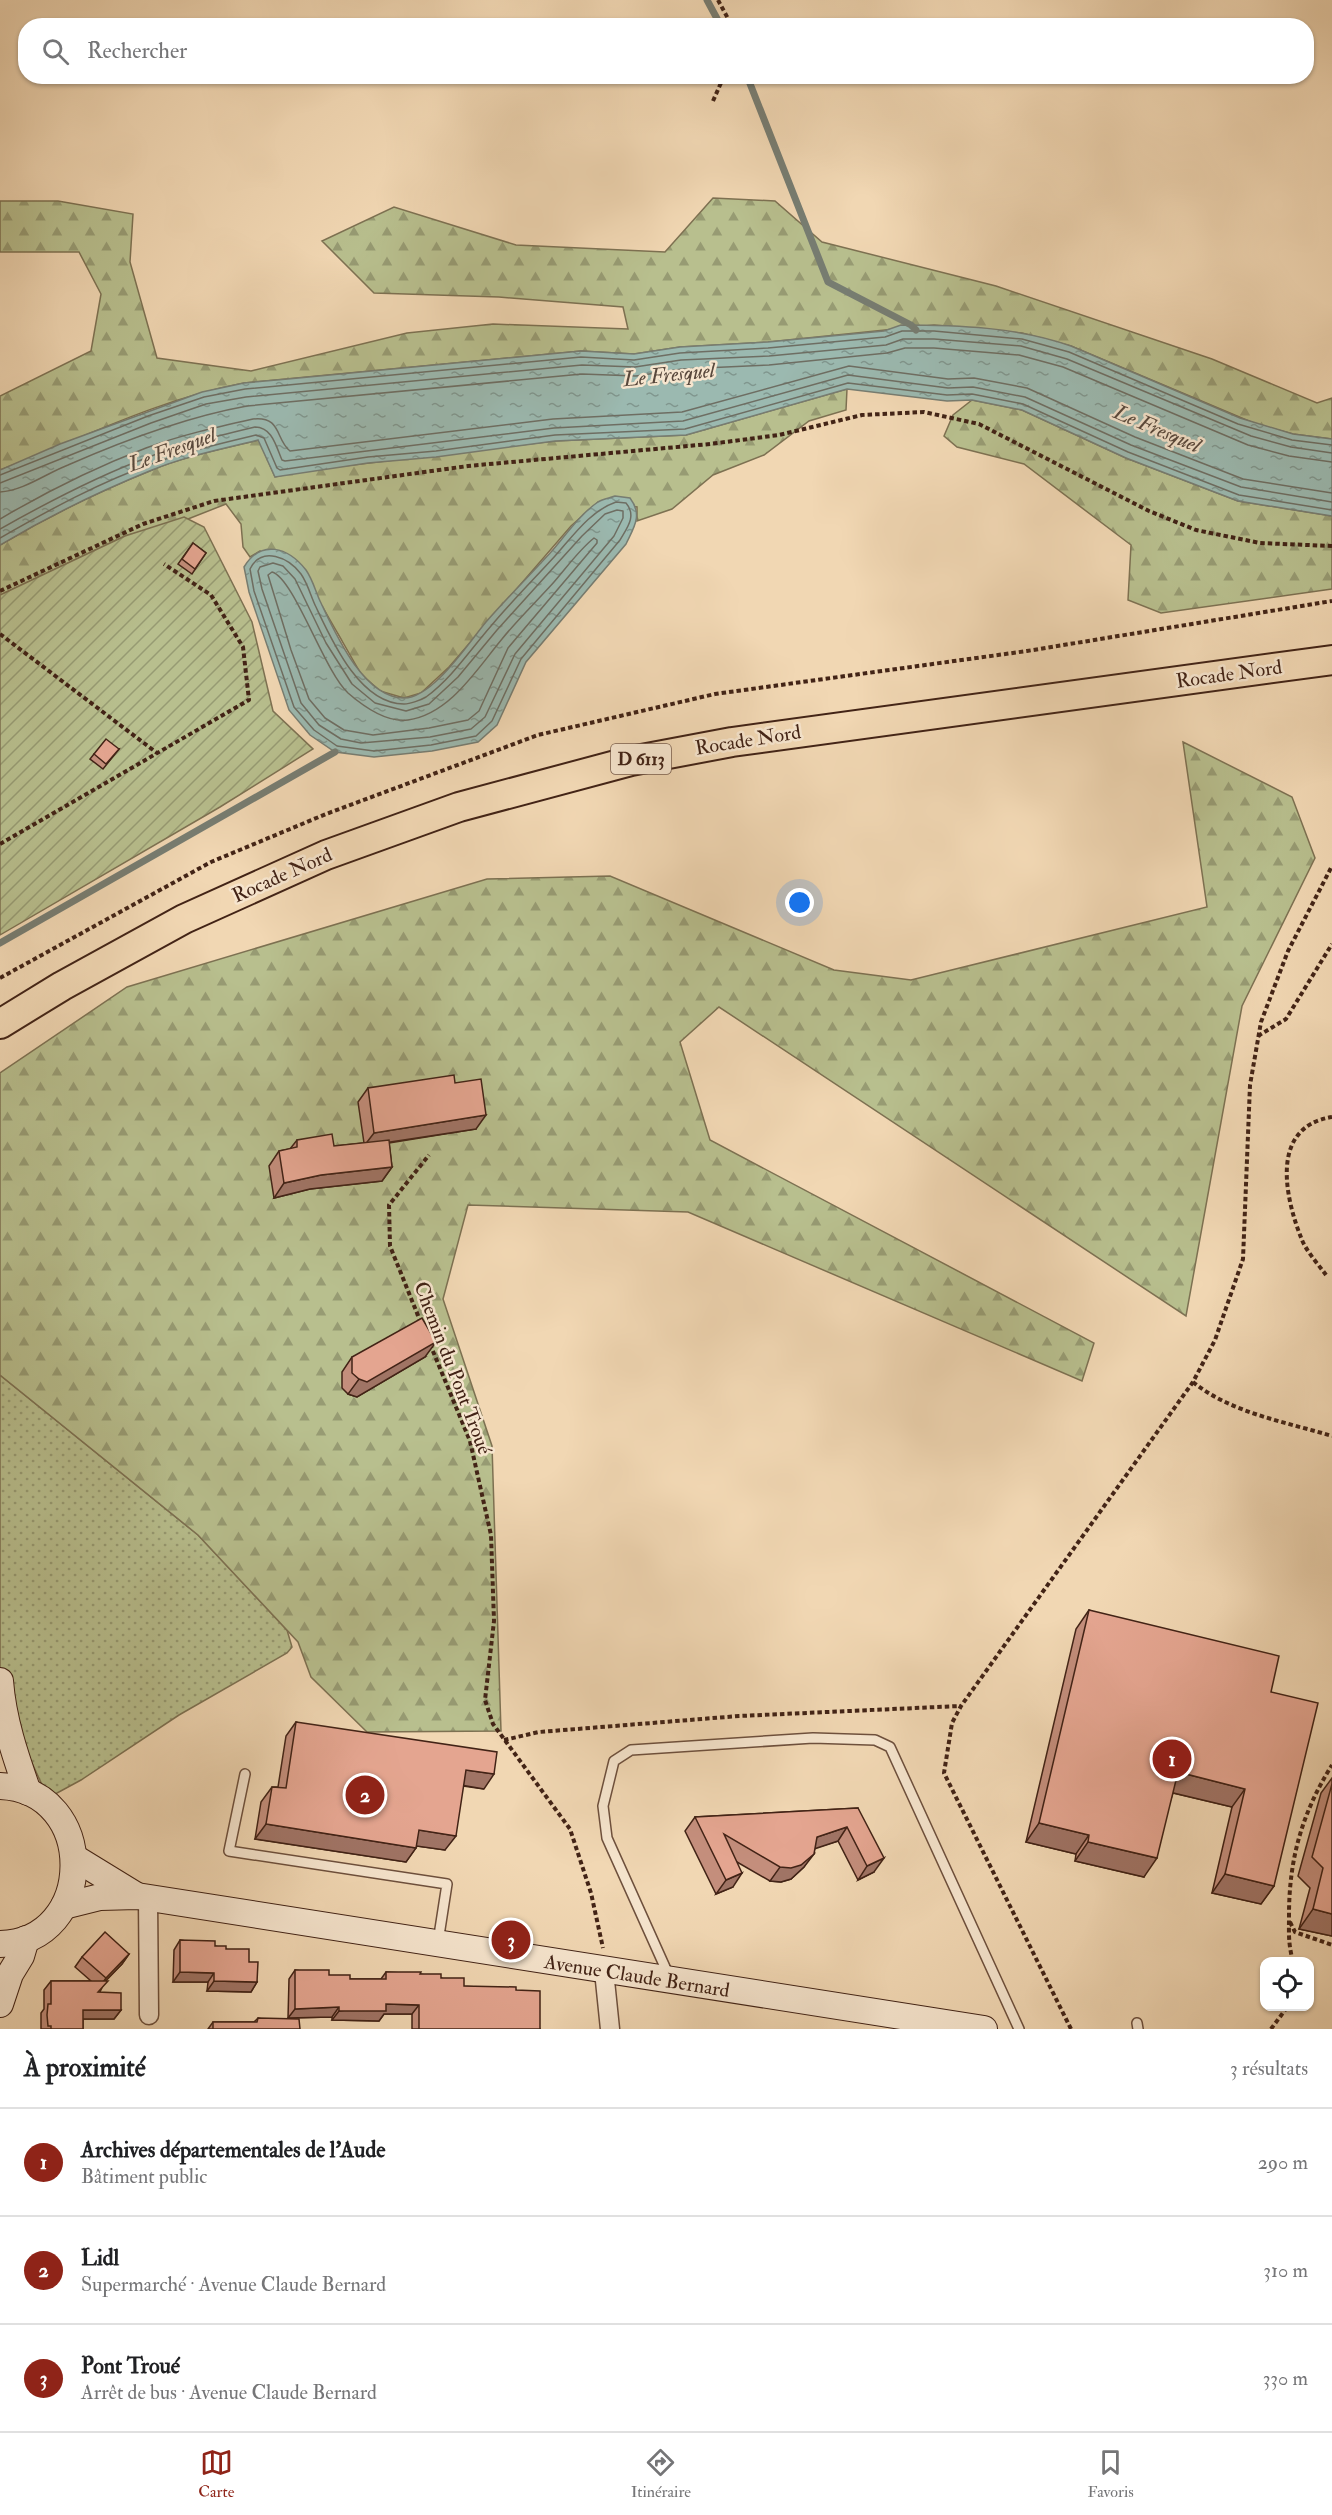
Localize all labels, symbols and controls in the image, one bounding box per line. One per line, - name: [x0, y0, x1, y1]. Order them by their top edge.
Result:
- search box: [18, 18, 1314, 84]
- icon: search: [39, 35, 72, 68]
- text: Rechercher: [87, 37, 187, 65]
- water label: Le Fresquel: [621, 357, 718, 393]
- water label: Le Fresquel: [1109, 398, 1206, 460]
- water label: Le Fresquel: [123, 421, 222, 479]
- street label: Rocade Nord: [1174, 654, 1284, 694]
- street label: Rocade Nord: [693, 719, 803, 761]
- road number: D 6113: [611, 744, 671, 774]
- street label: Rocade Nord: [228, 842, 336, 908]
- your location: [785, 888, 814, 917]
- street label: Chemin du Pont Troué: [408, 1278, 498, 1459]
- pin: 1: [1152, 1736, 1192, 1782]
- pin: 2: [346, 1772, 385, 1818]
- pin: 3: [492, 1918, 530, 1962]
- street label: Avenue Claude Bernard: [541, 1949, 732, 2003]
- map controls: [1260, 1957, 1314, 2011]
- button: locate: [1260, 1957, 1314, 2011]
- text: À proximité: [24, 2052, 146, 2084]
- text: 3 résultats: [1230, 2056, 1308, 2081]
- text: Archives départementales de l'Aude: [81, 2136, 386, 2164]
- text: 1: [40, 2150, 47, 2175]
- text: 290 m: [1258, 2150, 1308, 2175]
- text: Bâtiment public: [81, 2164, 207, 2189]
- text: Lidl: [81, 2244, 119, 2272]
- text: 2: [38, 2258, 49, 2283]
- text: 310 m: [1263, 2258, 1308, 2283]
- text: Supermarché · Avenue Claude Bernard: [81, 2272, 386, 2297]
- text: Pont Troué: [81, 2352, 180, 2380]
- text: 3: [40, 2366, 47, 2391]
- text: 330 m: [1263, 2366, 1308, 2391]
- text: Arrêt de bus · Avenue Claude Bernard: [81, 2380, 377, 2405]
- tab: Carte: [198, 2446, 234, 2502]
- tab: Itinéraire: [631, 2446, 691, 2502]
- tab: Favoris: [1088, 2446, 1134, 2502]

